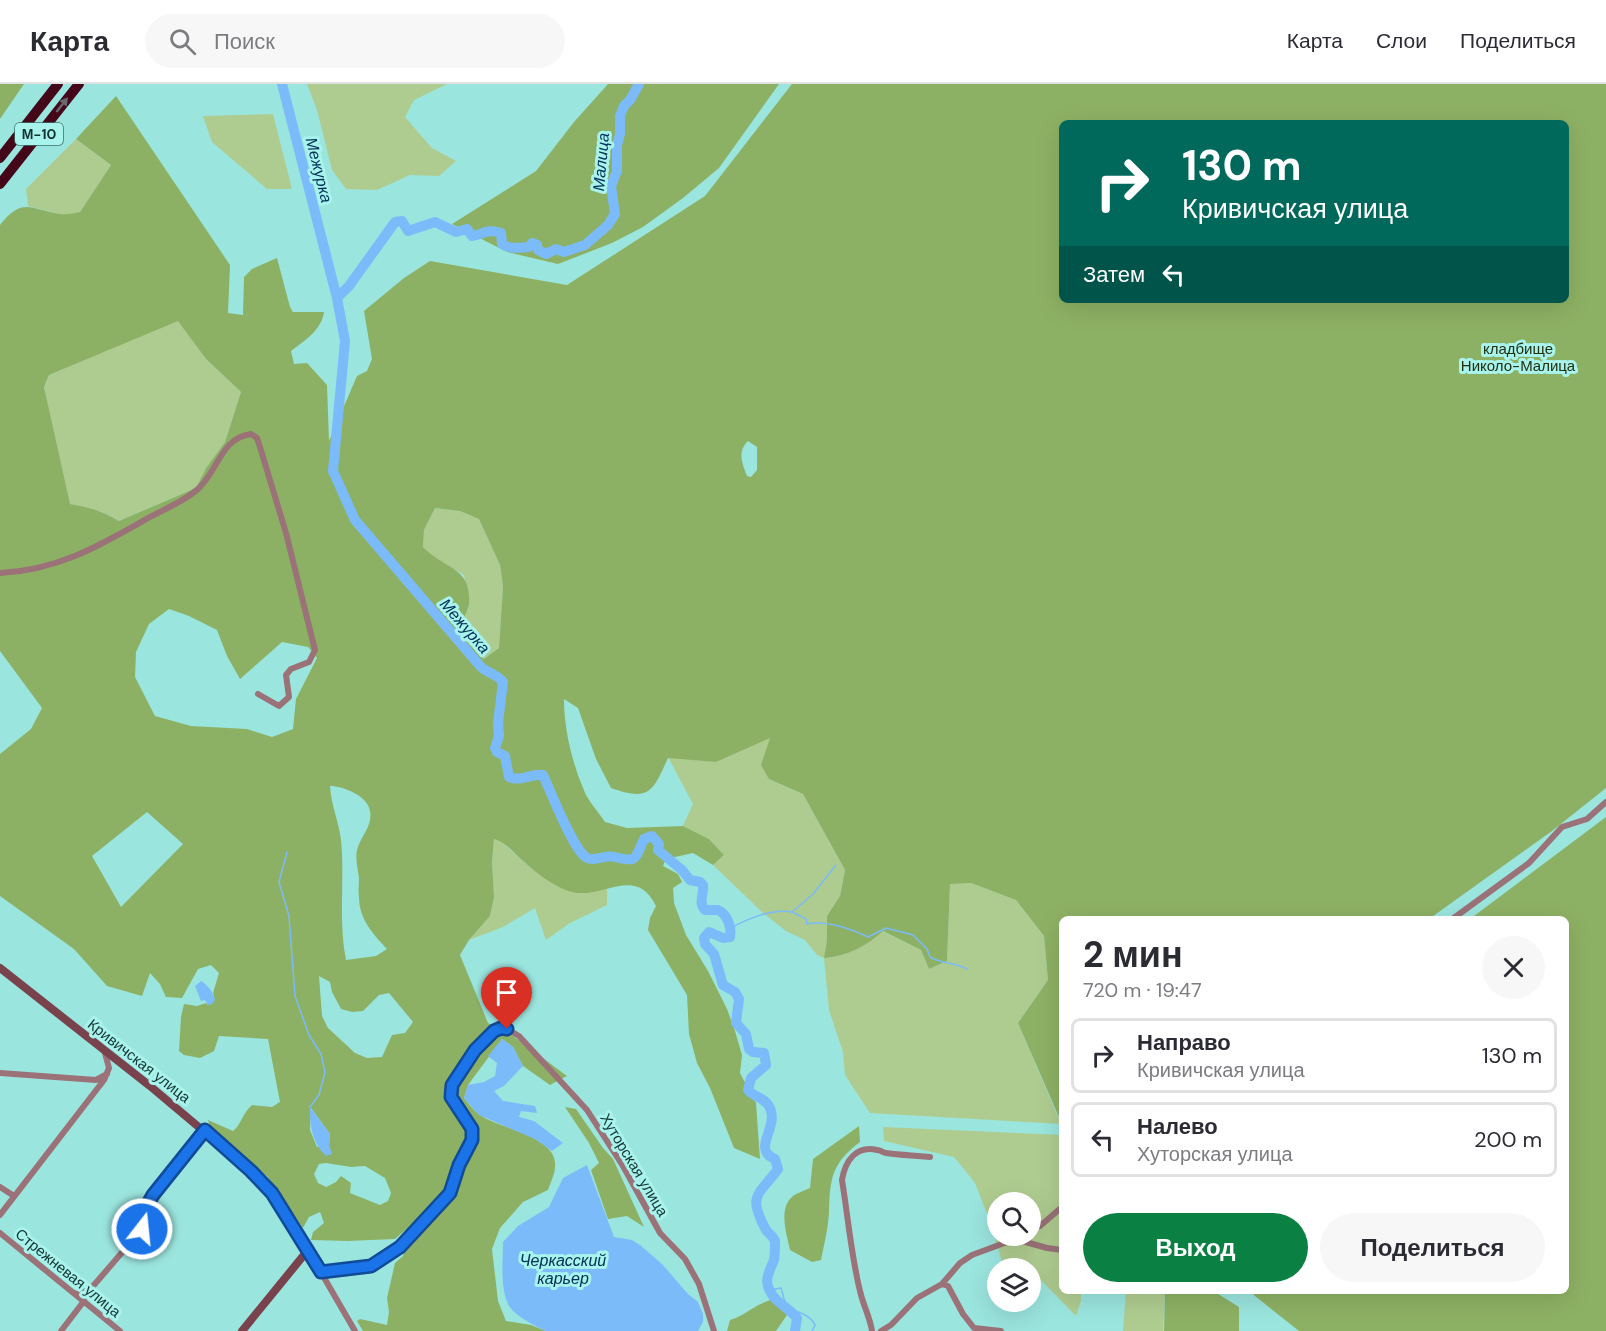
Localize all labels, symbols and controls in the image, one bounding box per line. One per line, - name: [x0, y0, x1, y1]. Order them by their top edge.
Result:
- search box: [145, 14, 565, 68]
- text: Карта: [30, 23, 109, 60]
- icon: search: [166, 25, 199, 58]
- text: Поиск: [214, 27, 275, 56]
- text: Карта: [1287, 27, 1343, 55]
- text: Слои: [1376, 27, 1427, 55]
- text: Поделиться: [1460, 27, 1576, 55]
- one-way arrow: [56, 97, 69, 113]
- road number: М-10: [15, 123, 63, 145]
- water label: Малица: [588, 132, 614, 192]
- water label: Межурка: [301, 135, 337, 205]
- text: 130 m: [1182, 138, 1302, 193]
- icon: right: [1083, 144, 1161, 222]
- text: Кривичская улица: [1182, 191, 1408, 226]
- icon: left: [1157, 258, 1190, 291]
- text: Затем: [1083, 260, 1145, 289]
- park label: кладбище Николо-Малица: [1461, 339, 1576, 376]
- water label: Межурка: [435, 594, 495, 658]
- text: 2 мин: [1083, 931, 1183, 978]
- button: close: [1482, 936, 1545, 999]
- pin: [481, 967, 532, 1029]
- icon: arrive: [490, 976, 523, 1009]
- text: 720 m · 19:47: [1083, 977, 1202, 1003]
- street label: Кривичская улица: [83, 1014, 195, 1108]
- text: Направо: [1137, 1028, 1231, 1057]
- icon: right: [1086, 1039, 1119, 1072]
- text: 130 m: [1482, 1041, 1542, 1070]
- text: Кривичская улица: [1137, 1057, 1305, 1083]
- street label: Хуторская улица: [595, 1110, 673, 1221]
- text: Налево: [1137, 1112, 1218, 1141]
- icon: left: [1086, 1123, 1119, 1156]
- text: 200 m: [1474, 1125, 1542, 1154]
- text: Хуторская улица: [1137, 1141, 1293, 1167]
- map controls: [987, 1192, 1041, 1312]
- button: search: [987, 1192, 1041, 1246]
- position arrow: [110, 1197, 174, 1261]
- button: Выход: [1083, 1213, 1308, 1282]
- button: Поделиться: [1320, 1213, 1545, 1282]
- street label: Стрежневая улица: [11, 1224, 125, 1322]
- water label: Черкасский карьер: [520, 1250, 606, 1289]
- button: layers: [987, 1258, 1041, 1312]

